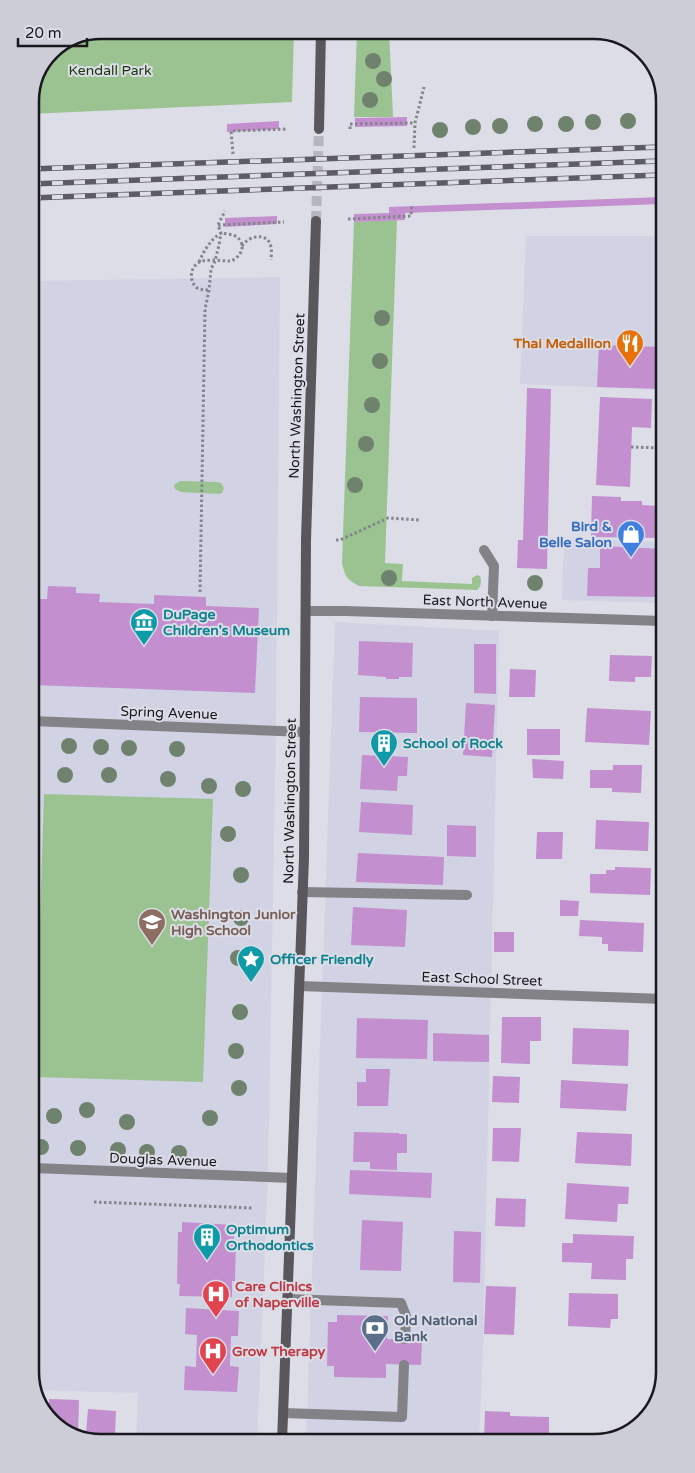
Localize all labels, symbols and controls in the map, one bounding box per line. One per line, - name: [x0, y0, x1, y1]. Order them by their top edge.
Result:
- scale bar: [18, 15, 86, 47]
- text: 20 m: [25, 24, 62, 42]
- park label: Kendall Park: [68, 62, 152, 79]
- street label: North Washington Street: [286, 312, 308, 479]
- restaurant icon: Thai Medallion: [615, 328, 645, 367]
- place label: Thai Medallion: [513, 335, 611, 352]
- place label: Bird & Belle Salon: [539, 518, 612, 551]
- shop icon: Bird & Belle Salon: [616, 519, 646, 558]
- street label: East North Avenue: [422, 591, 548, 613]
- place label: DuPage Children's Museum: [163, 606, 290, 639]
- museum icon: DuPage Children's Museum: [129, 607, 159, 646]
- street label: Spring Avenue: [120, 703, 218, 723]
- street label: North Washington Street: [280, 717, 300, 884]
- building icon: School of Rock: [369, 728, 399, 767]
- place label: School of Rock: [403, 735, 503, 752]
- place label: Washington Junior High School: [171, 906, 296, 939]
- school or university icon: Washington Junior High School: [137, 907, 167, 946]
- place icon: Officer Friendly: [236, 944, 266, 983]
- place label: Officer Friendly: [270, 951, 374, 968]
- street label: East School Street: [421, 968, 543, 990]
- street label: Douglas Avenue: [109, 1150, 217, 1170]
- place label: Optimum Orthodontics: [226, 1221, 314, 1254]
- building icon: Optimum Orthodontics: [192, 1222, 222, 1261]
- place label: Care Clinics of Naperville: [235, 1278, 320, 1311]
- hospital icon: Care Clinics of Naperville: [201, 1279, 231, 1318]
- place label: Old National Bank: [394, 1312, 477, 1345]
- bank icon: Old National Bank: [360, 1313, 390, 1352]
- hospital icon: Grow Therapy: [198, 1336, 228, 1375]
- place label: Grow Therapy: [232, 1343, 326, 1360]

